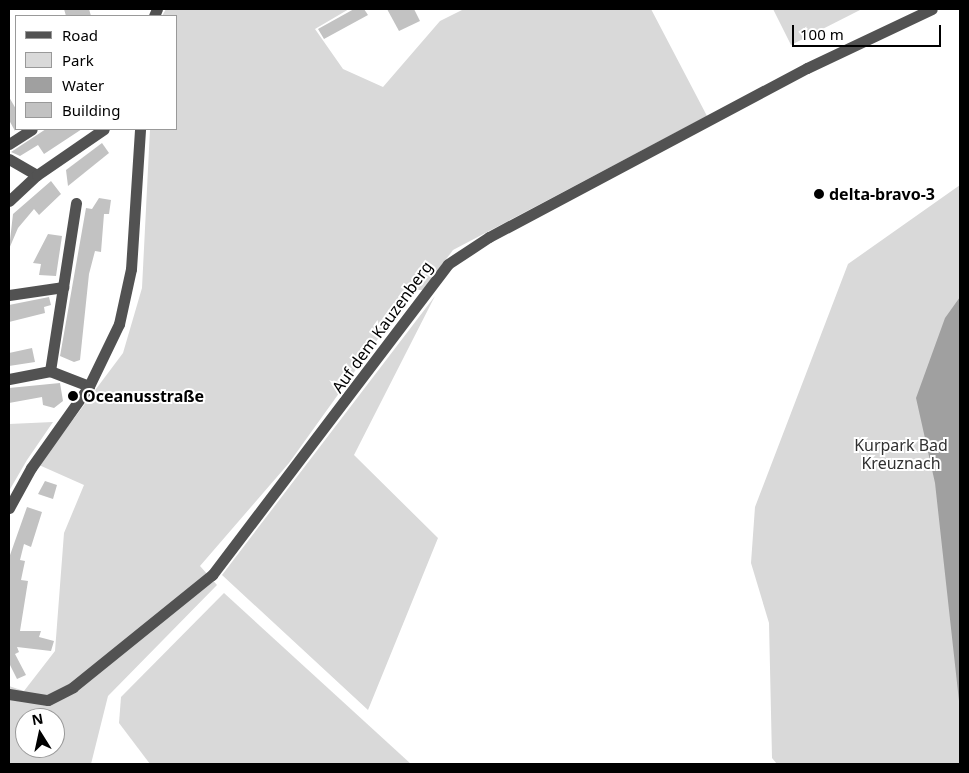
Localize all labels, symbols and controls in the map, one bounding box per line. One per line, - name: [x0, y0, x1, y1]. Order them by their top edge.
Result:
- legend: [15, 15, 178, 130]
- scale bar: [794, 15, 943, 47]
- text: 100 m: [800, 24, 844, 44]
- text: Road: [62, 25, 98, 45]
- text: Park: [62, 50, 94, 70]
- text: Water: [62, 75, 104, 95]
- text: Building: [62, 100, 120, 120]
- place label: delta-bravo-3: [829, 184, 935, 204]
- marker: delta-bravo-3: [813, 188, 825, 200]
- street label: Auf dem Kauzenberg: [328, 257, 436, 397]
- place label: Oceanusstraße: [83, 386, 204, 406]
- marker: Oceanusstraße: [67, 390, 79, 402]
- park label: Kurpark Bad Kreuznach: [854, 435, 948, 473]
- north arrow: [15, 708, 65, 758]
- text: N: [30, 708, 45, 729]

